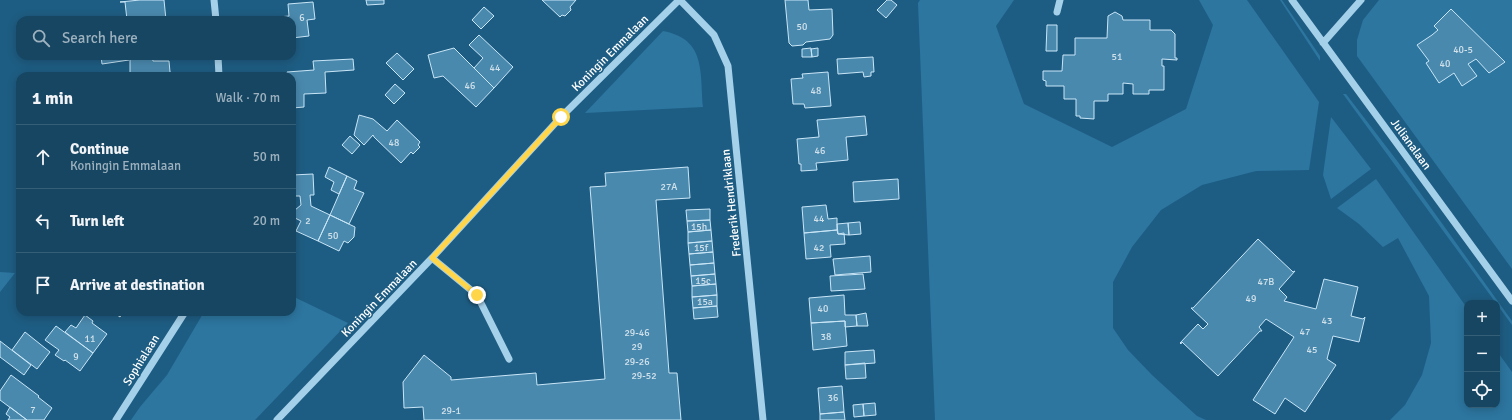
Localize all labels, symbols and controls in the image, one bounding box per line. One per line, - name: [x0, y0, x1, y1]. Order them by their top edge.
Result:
- house number: 6: [299, 12, 305, 24]
- street label: Koningin Emmalaan: [569, 12, 652, 95]
- search box: [16, 16, 296, 60]
- house number: 50: [797, 21, 807, 33]
- icon: search: [30, 27, 52, 49]
- text: Search here: [62, 29, 138, 47]
- house number: 40-5: [1453, 44, 1473, 56]
- house number: 51: [1112, 51, 1122, 63]
- house number: 40: [1440, 58, 1450, 70]
- house number: 44: [490, 62, 501, 74]
- house number: 46: [465, 80, 475, 92]
- house number: 48: [811, 85, 821, 97]
- text: 1 min: [32, 88, 73, 109]
- text: Walk · 70 m: [216, 90, 280, 106]
- route start: [552, 108, 570, 126]
- street label: Julianalaan: [1387, 116, 1434, 173]
- house number: 48: [389, 137, 399, 149]
- text: Continue: [70, 140, 129, 158]
- house number: 46: [815, 145, 825, 157]
- icon: ahead: [32, 146, 54, 168]
- street label: Frederik Hendriklaan: [718, 148, 745, 257]
- text: 50 m: [253, 149, 280, 165]
- text: Koningin Emmalaan: [70, 158, 181, 174]
- house number: 27A: [661, 181, 677, 193]
- icon: left: [32, 210, 54, 232]
- text: Turn left: [70, 212, 124, 230]
- text: 20 m: [253, 213, 280, 229]
- house number: 44: [814, 213, 825, 225]
- house number: 2: [305, 215, 311, 227]
- house number: 15h: [691, 221, 707, 233]
- house number: 50: [328, 230, 338, 242]
- house number: 15f: [694, 242, 709, 254]
- house number: 42: [814, 242, 824, 254]
- street label: Koningin Emmalaan: [338, 256, 420, 340]
- icon: arrive: [32, 274, 54, 296]
- house number: 15c: [695, 275, 711, 287]
- text: Arrive at destination: [70, 276, 205, 294]
- house number: 47B: [1258, 276, 1274, 288]
- route end: [468, 286, 486, 304]
- house number: 49: [1246, 293, 1256, 305]
- house number: 15a: [697, 296, 713, 308]
- map controls: [1464, 300, 1500, 408]
- button: +: [1464, 300, 1500, 336]
- house number: 40: [818, 303, 828, 315]
- house number: 43: [1322, 315, 1332, 327]
- house number: 47: [1300, 326, 1310, 338]
- house number: 29-46: [624, 327, 650, 339]
- house number: 38: [821, 331, 831, 343]
- street label: Sophialaan: [120, 332, 163, 389]
- house number: 11: [85, 333, 95, 345]
- button: −: [1464, 336, 1500, 372]
- house number: 29: [632, 341, 642, 353]
- house number: 45: [1307, 344, 1317, 356]
- house number: 9: [73, 351, 79, 363]
- house number: 29-26: [624, 356, 650, 368]
- house number: 29-52: [631, 370, 657, 382]
- button: locate: [1464, 372, 1500, 408]
- house number: 36: [828, 392, 838, 404]
- house number: 7: [30, 404, 36, 416]
- house number: 29-1: [441, 405, 461, 417]

